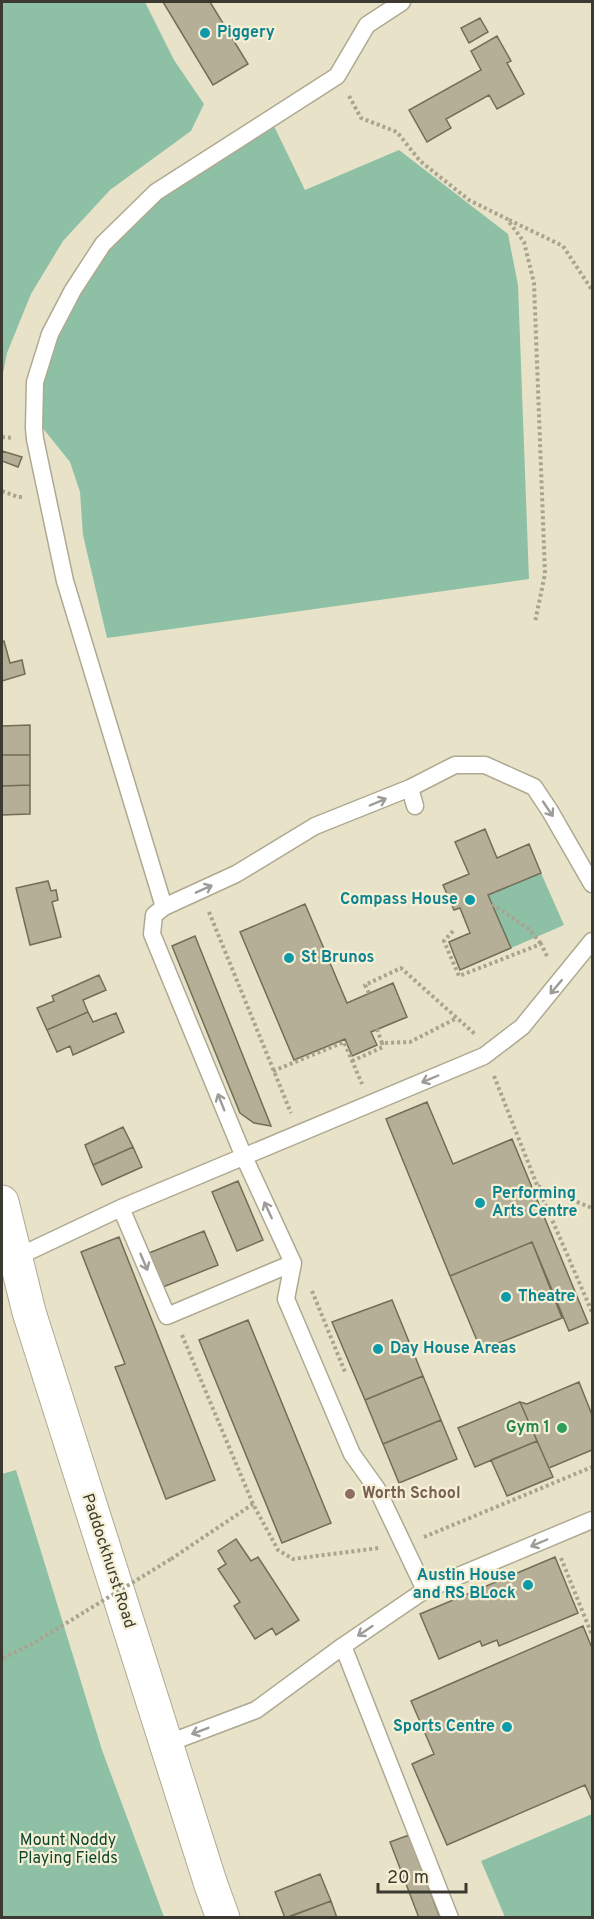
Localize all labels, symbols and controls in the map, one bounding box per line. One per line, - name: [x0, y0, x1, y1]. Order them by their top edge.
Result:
- place label: Piggery: [217, 23, 275, 43]
- marker: Piggery: [198, 26, 212, 40]
- one-way arrow: [368, 796, 386, 807]
- one-way arrow: [542, 800, 555, 817]
- one-way arrow: [194, 882, 212, 894]
- place label: Compass House: [340, 890, 458, 910]
- marker: Compass House: [463, 893, 477, 907]
- place label: St Brunos: [301, 948, 375, 968]
- marker: St Brunos: [282, 951, 296, 965]
- one-way arrow: [549, 979, 563, 994]
- one-way arrow: [422, 1074, 440, 1085]
- one-way arrow: [215, 1094, 226, 1112]
- place label: Performing Arts Centre: [492, 1184, 577, 1222]
- marker: Performing Arts Centre: [473, 1196, 487, 1210]
- one-way arrow: [262, 1201, 274, 1219]
- one-way arrow: [140, 1253, 151, 1271]
- place label: Theatre: [518, 1287, 576, 1307]
- marker: Theatre: [499, 1290, 513, 1304]
- place label: Day House Areas: [390, 1339, 516, 1359]
- marker: Day House Areas: [371, 1342, 385, 1356]
- place label: Gym 1: [506, 1418, 550, 1438]
- marker: Gym 1: [555, 1421, 569, 1435]
- place label: Worth School: [362, 1484, 461, 1504]
- marker: Worth School: [343, 1487, 357, 1501]
- street label: Paddockhurst Road: [77, 1491, 139, 1631]
- one-way arrow: [530, 1538, 548, 1549]
- place label: Austin House and RS BLock: [413, 1566, 516, 1604]
- marker: Austin House and RS BLock: [521, 1578, 535, 1592]
- one-way arrow: [358, 1625, 374, 1637]
- place label: Sports Centre: [393, 1717, 495, 1737]
- marker: Sports Centre: [500, 1720, 514, 1734]
- one-way arrow: [191, 1727, 210, 1738]
- park label: Mount Noddy Playing Fields: [18, 1831, 118, 1869]
- scale bar: [378, 1856, 466, 1894]
- text: 20 m: [387, 1867, 429, 1890]

